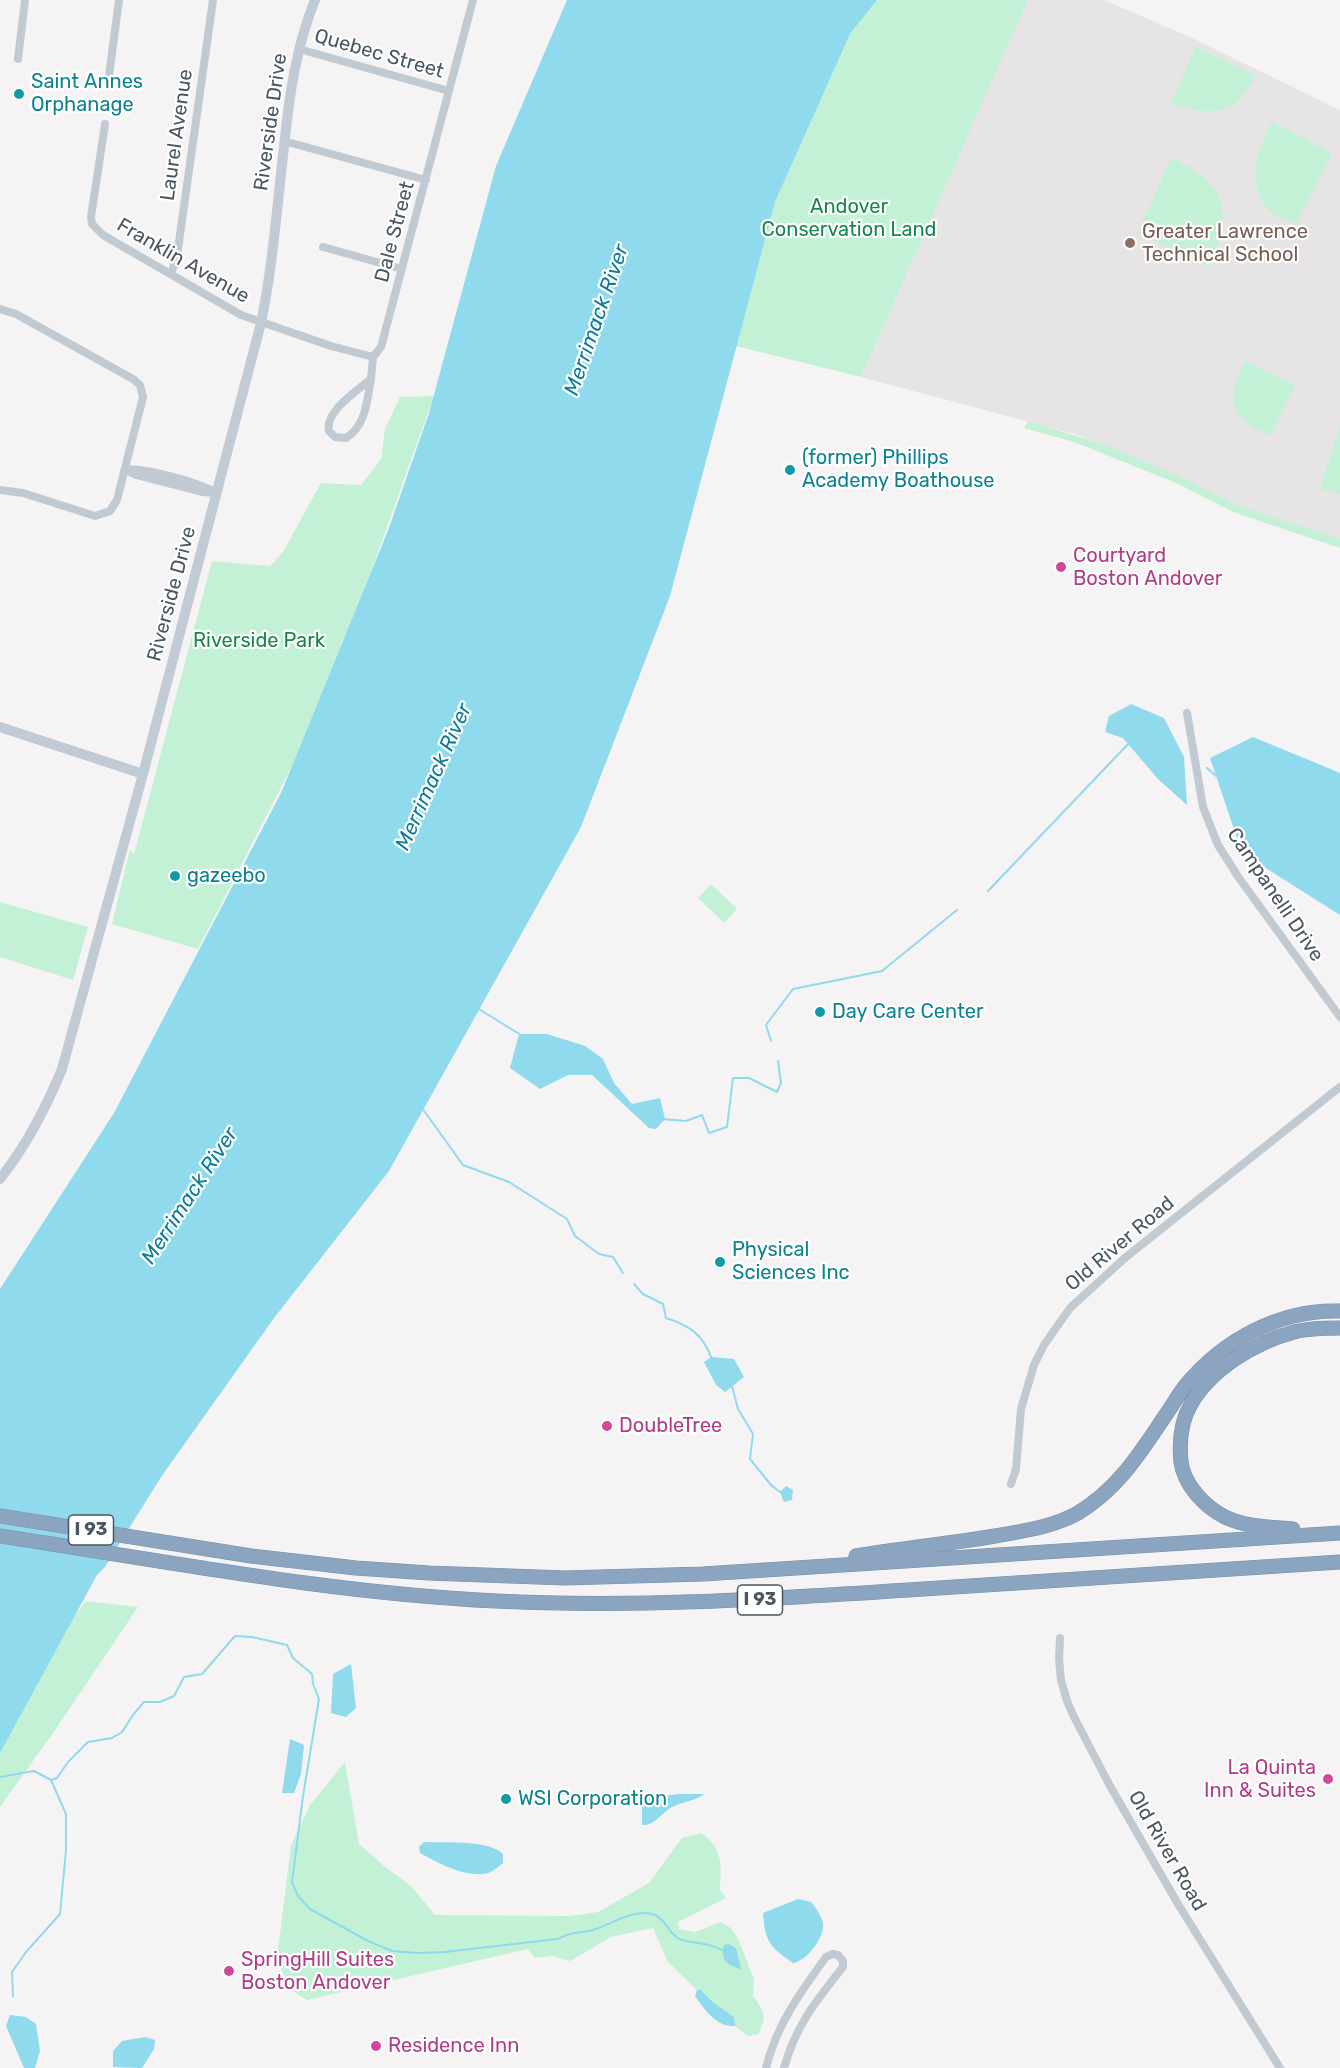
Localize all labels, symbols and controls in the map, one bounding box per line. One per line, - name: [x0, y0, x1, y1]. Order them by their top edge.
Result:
- street label: Quebec Street: [311, 24, 447, 84]
- street label: Riverside Drive: [249, 52, 293, 192]
- street label: Laurel Avenue: [156, 68, 198, 202]
- place label: Saint Annes Orphanage: [31, 70, 143, 117]
- marker: Saint Annes Orphanage: [12, 87, 26, 101]
- street label: Dale Street: [370, 179, 420, 285]
- park label: Andover Conservation Land: [761, 195, 937, 242]
- street label: Franklin Avenue: [112, 213, 254, 309]
- place label: Greater Lawrence Technical School: [1142, 220, 1308, 267]
- marker: Greater Lawrence Technical School: [1123, 236, 1137, 250]
- water label: Merrimack River: [559, 241, 635, 399]
- place label: (former) Phillips Academy Boathouse: [802, 446, 995, 493]
- marker: (former) Phillips Academy Boathouse: [783, 463, 797, 477]
- street label: Riverside Drive: [142, 524, 202, 664]
- place label: Courtyard Boston Andover: [1073, 544, 1222, 591]
- marker: Courtyard Boston Andover: [1054, 560, 1068, 574]
- park label: Riverside Park: [193, 629, 325, 653]
- water label: Merrimack River: [390, 700, 478, 854]
- street label: Campanelli Drive: [1221, 824, 1329, 966]
- place label: gazeebo: [187, 864, 266, 888]
- marker: gazeebo: [168, 869, 182, 883]
- place label: Day Care Center: [832, 1000, 984, 1024]
- marker: Day Care Center: [813, 1005, 827, 1019]
- water label: Merrimack River: [136, 1123, 244, 1269]
- street label: Old River Road: [1061, 1191, 1179, 1297]
- place label: Physical Sciences Inc: [732, 1238, 850, 1285]
- marker: Physical Sciences Inc: [713, 1255, 727, 1269]
- place label: DoubleTree: [619, 1414, 722, 1438]
- marker: DoubleTree: [600, 1419, 614, 1433]
- road number: I 93: [68, 1515, 113, 1545]
- road number: I 93: [738, 1585, 783, 1615]
- place label: La Quinta Inn & Suites: [1204, 1756, 1316, 1803]
- marker: La Quinta Inn & Suites: [1321, 1772, 1335, 1786]
- place label: WSI Corporation: [518, 1787, 667, 1811]
- street label: Old River Road: [1123, 1787, 1211, 1915]
- marker: WSI Corporation: [499, 1792, 513, 1806]
- place label: SpringHill Suites Boston Andover: [241, 1948, 394, 1995]
- marker: SpringHill Suites Boston Andover: [222, 1964, 236, 1978]
- place label: Residence Inn: [388, 2034, 519, 2058]
- marker: Residence Inn: [369, 2039, 383, 2053]

